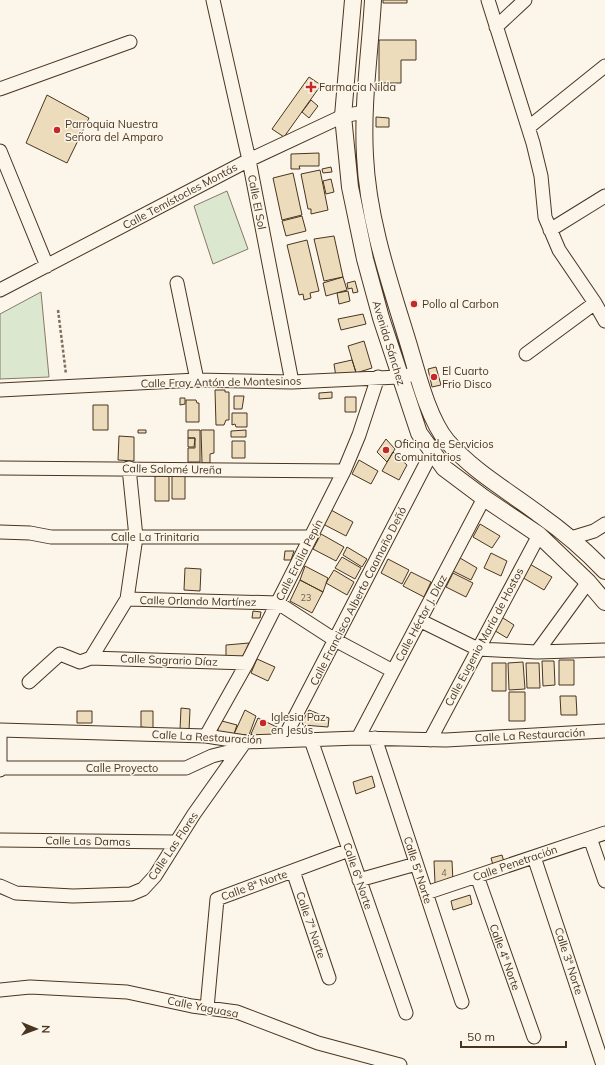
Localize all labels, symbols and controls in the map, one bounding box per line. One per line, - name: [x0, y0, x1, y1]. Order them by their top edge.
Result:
- place label: Farmacia Nilda: [319, 80, 396, 94]
- marker: Farmacia Nilda: [306, 82, 316, 92]
- place label: Parroquia Nuestra Señora del Amparo: [65, 117, 163, 144]
- marker: Parroquia Nuestra Señora del Amparo: [52, 125, 62, 135]
- street label: Calle Temístocles Montás: [120, 160, 240, 232]
- street label: Calle El Sol: [245, 173, 269, 231]
- place label: Pollo al Carbon: [422, 297, 499, 311]
- street label: Avenida Sánchez: [369, 299, 409, 387]
- marker: Pollo al Carbon: [409, 299, 419, 309]
- place label: El Cuarto Frio Disco: [442, 364, 492, 391]
- marker: El Cuarto Frio Disco: [429, 372, 439, 382]
- street label: Calle Fray Antón de Montesinos: [140, 374, 302, 390]
- place label: Oficina de Servicios Comunitarios: [394, 437, 494, 464]
- marker: Oficina de Servicios Comunitarios: [381, 445, 391, 455]
- street label: Calle Salomé Ureña: [122, 461, 222, 477]
- street label: Calle Francisco Alberto Caamaño Deñó: [307, 504, 409, 688]
- street label: Calle Ercilia Pepín: [272, 517, 326, 603]
- street label: Calle La Trinitaria: [111, 530, 199, 544]
- street label: Calle Eugenio María de Hostos: [441, 565, 527, 709]
- street label: Calle Héctor J. Díaz: [392, 572, 450, 664]
- house number: 23: [301, 592, 311, 603]
- street label: Calle Orlando Martínez: [139, 593, 257, 609]
- street label: Calle Sagrario Díaz: [120, 651, 218, 669]
- place label: Iglesia Paz en Jesús: [271, 710, 326, 737]
- marker: Iglesia Paz en Jesús: [258, 718, 268, 728]
- street label: Calle La Restauración: [474, 725, 586, 745]
- street label: Calle La Restauración: [151, 727, 263, 747]
- street label: Calle Proyecto: [86, 761, 158, 775]
- street label: Calle Las Flores: [145, 809, 201, 883]
- street label: Calle Las Damas: [45, 833, 131, 849]
- street label: Calle 5ª Norte: [401, 835, 435, 905]
- street label: Calle 6ª Norte: [340, 841, 376, 911]
- street label: Calle Penetración: [471, 842, 559, 884]
- street label: Calle 8ª Norte: [219, 867, 289, 903]
- house number: 4: [441, 867, 447, 878]
- street label: Calle 7ª Norte: [293, 890, 329, 960]
- street label: Calle 4ª Norte: [487, 922, 523, 992]
- street label: Calle 3ª Norte: [552, 926, 586, 996]
- street label: Calle Yaguasa: [166, 993, 240, 1021]
- north arrow: [16, 1009, 56, 1049]
- scale bar: [461, 1023, 566, 1049]
- text: N: [39, 1025, 53, 1033]
- text: 50 m: [467, 1029, 495, 1044]

